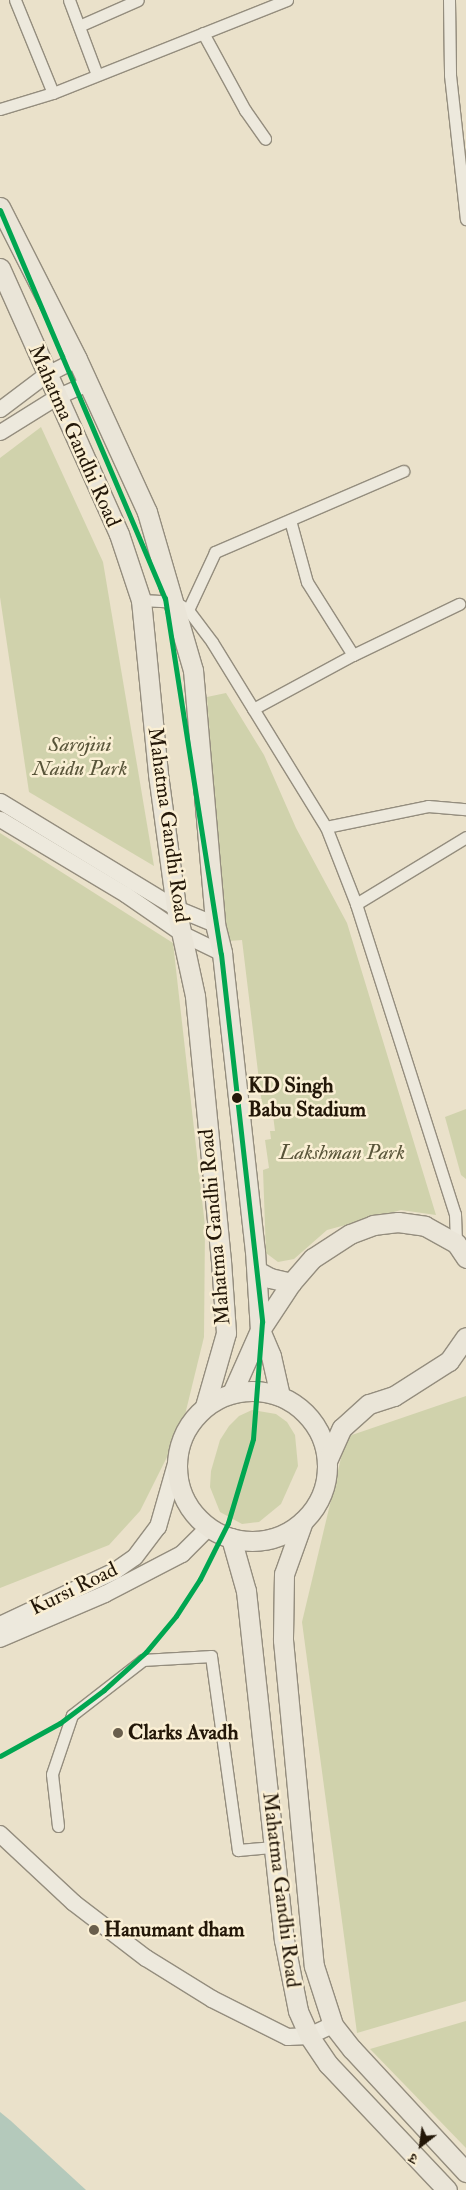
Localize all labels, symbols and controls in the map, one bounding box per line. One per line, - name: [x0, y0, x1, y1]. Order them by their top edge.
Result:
- street label: Mahatma Gandhi Road: [22, 341, 126, 531]
- street label: Mahatma Gandhi Road: [142, 726, 194, 924]
- park label: Sarojini Naidu Park: [33, 732, 127, 782]
- place label: KD Singh Babu Stadium: [248, 1073, 366, 1123]
- marker: KD Singh Babu Stadium: [230, 1091, 244, 1105]
- street label: Mahatma Gandhi Road: [194, 1128, 236, 1326]
- park label: Lakshman Park: [279, 1140, 405, 1166]
- street label: Kursi Road: [26, 1557, 122, 1621]
- place label: Clarks Avadh: [128, 1720, 238, 1746]
- marker: Clarks Avadh: [112, 1727, 124, 1739]
- street label: Mahatma Gandhi Road: [256, 1791, 306, 1989]
- place label: Hanumant dham: [104, 1917, 245, 1943]
- marker: Hanumant dham: [88, 1924, 100, 1936]
- north arrow: [396, 2120, 446, 2170]
- text: उ: [406, 2149, 421, 2168]

